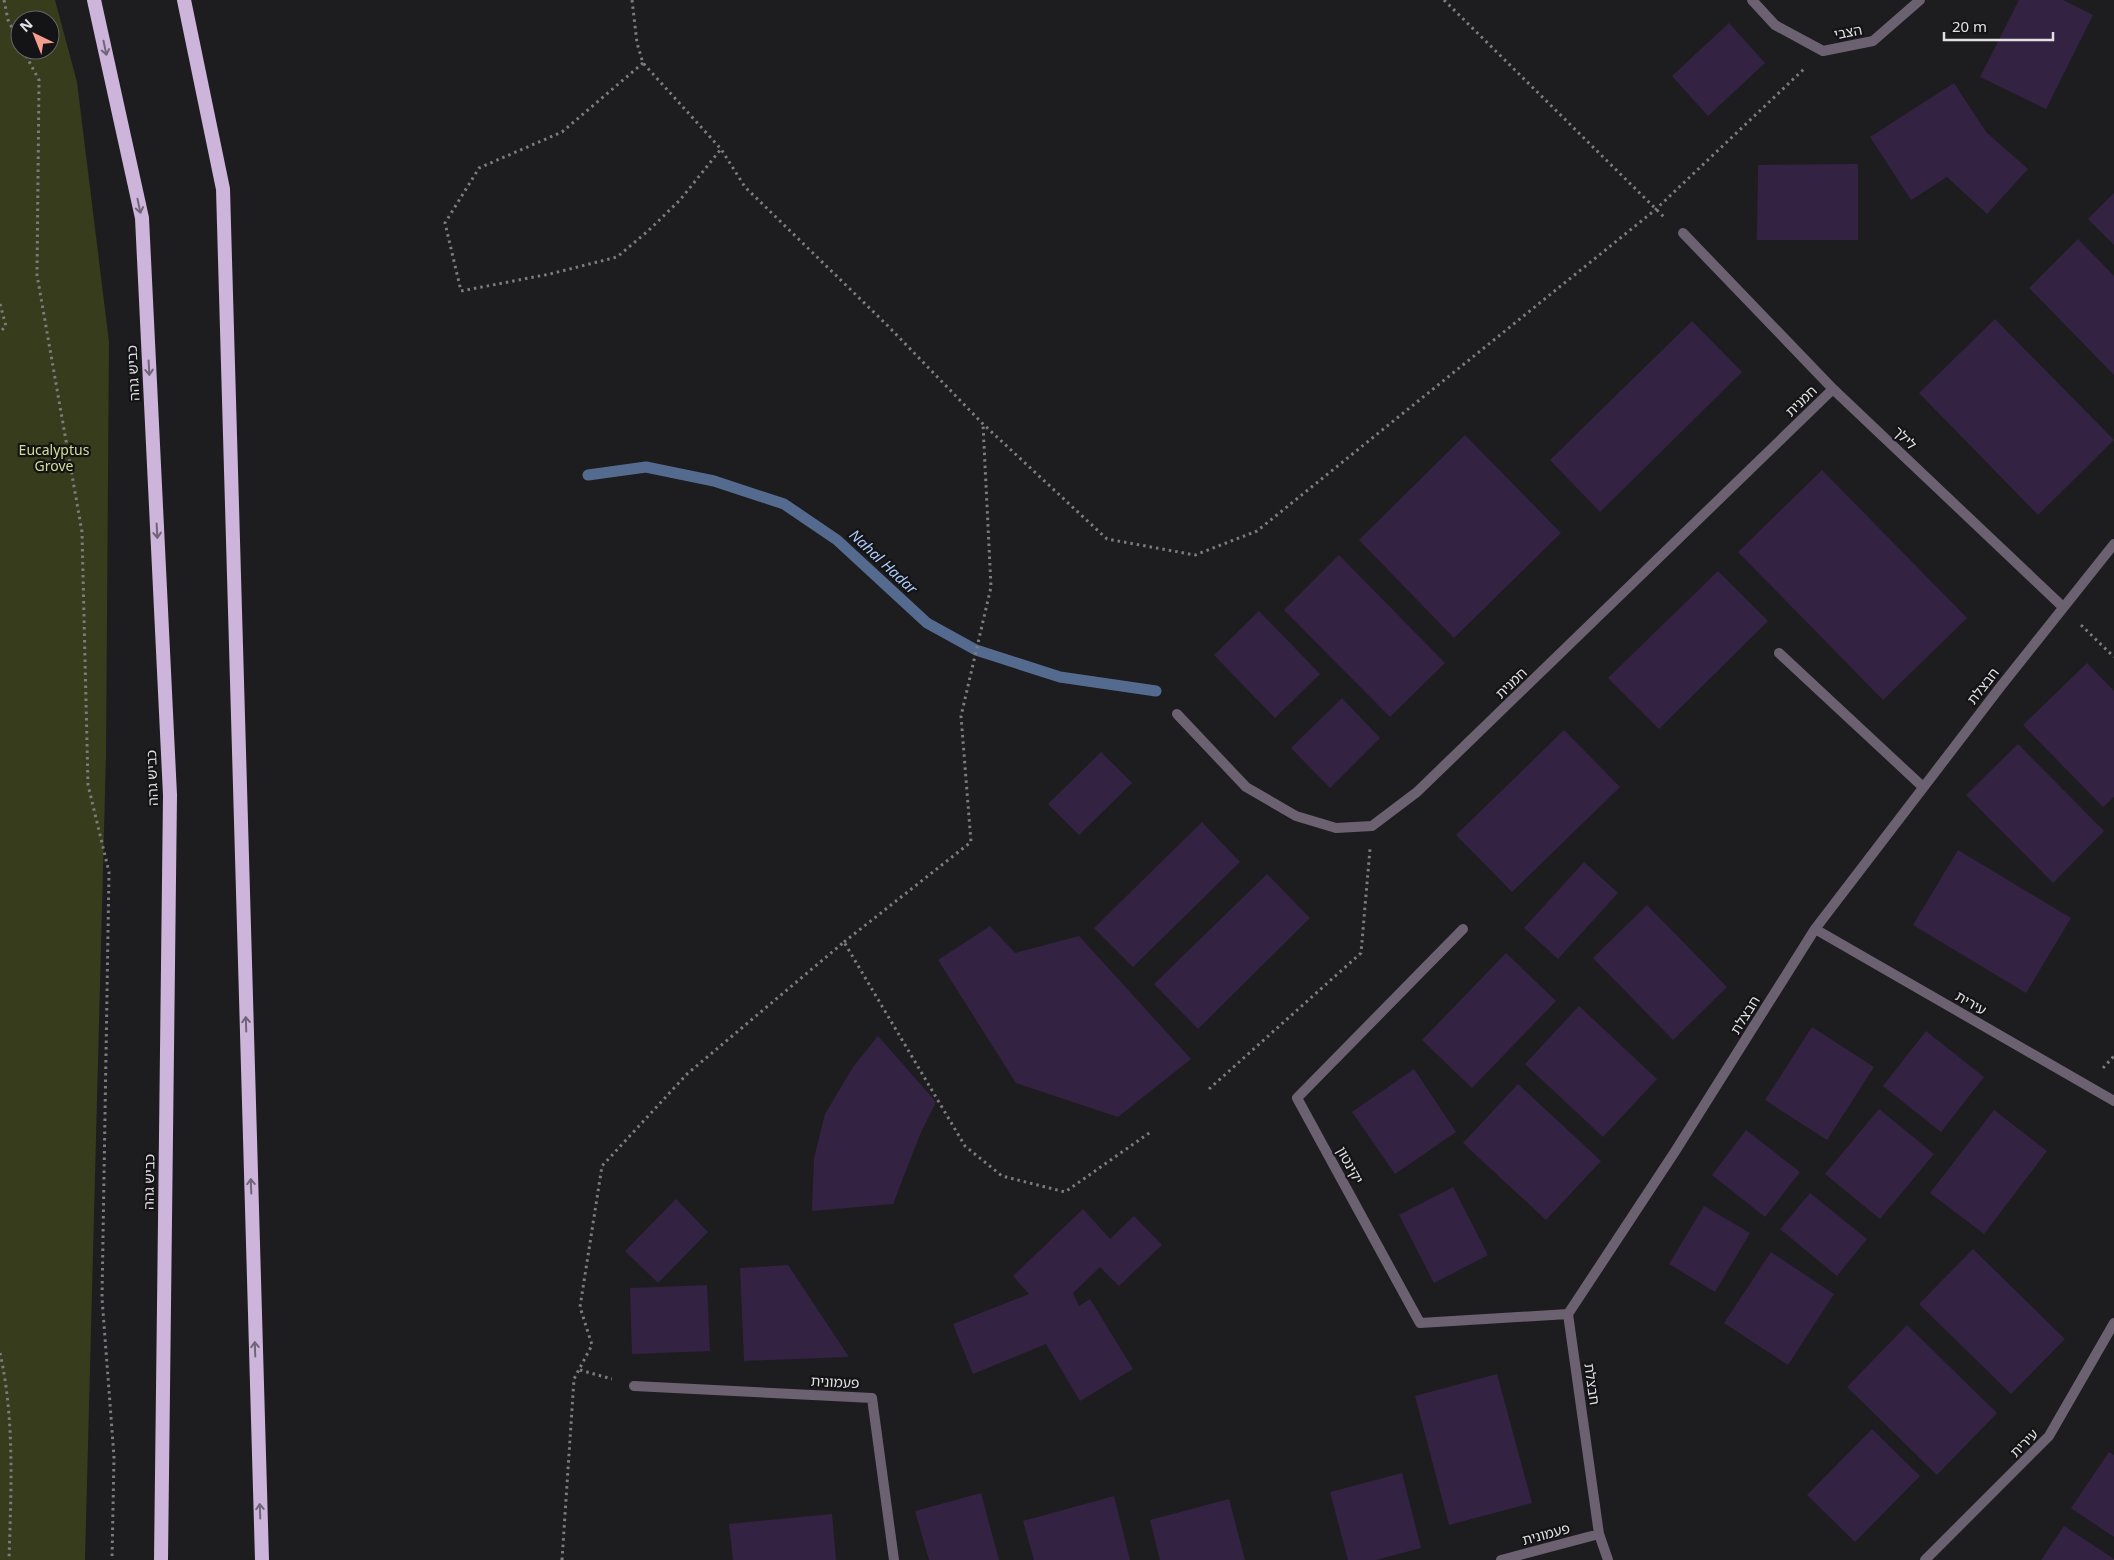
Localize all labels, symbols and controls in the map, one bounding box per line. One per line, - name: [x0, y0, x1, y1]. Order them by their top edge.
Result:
- north arrow: [10, 10, 60, 60]
- scale bar: [1944, 10, 2053, 42]
- text: N: [15, 14, 36, 36]
- text: 20 m: [1952, 16, 1987, 36]
- street label: הצבי: [1832, 19, 1864, 44]
- one-way arrow: [101, 39, 110, 55]
- one-way arrow: [135, 198, 144, 214]
- street label: כביש גהה: [122, 345, 143, 401]
- one-way arrow: [145, 360, 154, 376]
- street label: חמנית: [1781, 381, 1821, 420]
- street label: לילך: [1889, 422, 1921, 453]
- park label: Eucalyptus Grove: [19, 440, 90, 475]
- one-way arrow: [153, 522, 162, 538]
- water label: Nahal Hadar: [845, 525, 923, 599]
- street label: חמנית: [1491, 663, 1531, 702]
- street label: חבצלת: [1962, 663, 2003, 708]
- street label: כביש גהה: [141, 750, 162, 806]
- street label: עירית: [1952, 986, 1990, 1019]
- street label: חבצלת: [1725, 992, 1764, 1038]
- one-way arrow: [241, 1016, 251, 1032]
- street label: יקינטון: [1332, 1143, 1368, 1187]
- street label: כביש גהה: [139, 1154, 158, 1210]
- one-way arrow: [246, 1179, 255, 1195]
- one-way arrow: [250, 1341, 260, 1358]
- street label: חבצלת: [1580, 1362, 1605, 1406]
- street label: פעמונית: [810, 1371, 860, 1392]
- street label: עירית: [2005, 1424, 2042, 1461]
- one-way arrow: [256, 1504, 265, 1520]
- street label: פעמונית: [1520, 1518, 1572, 1549]

